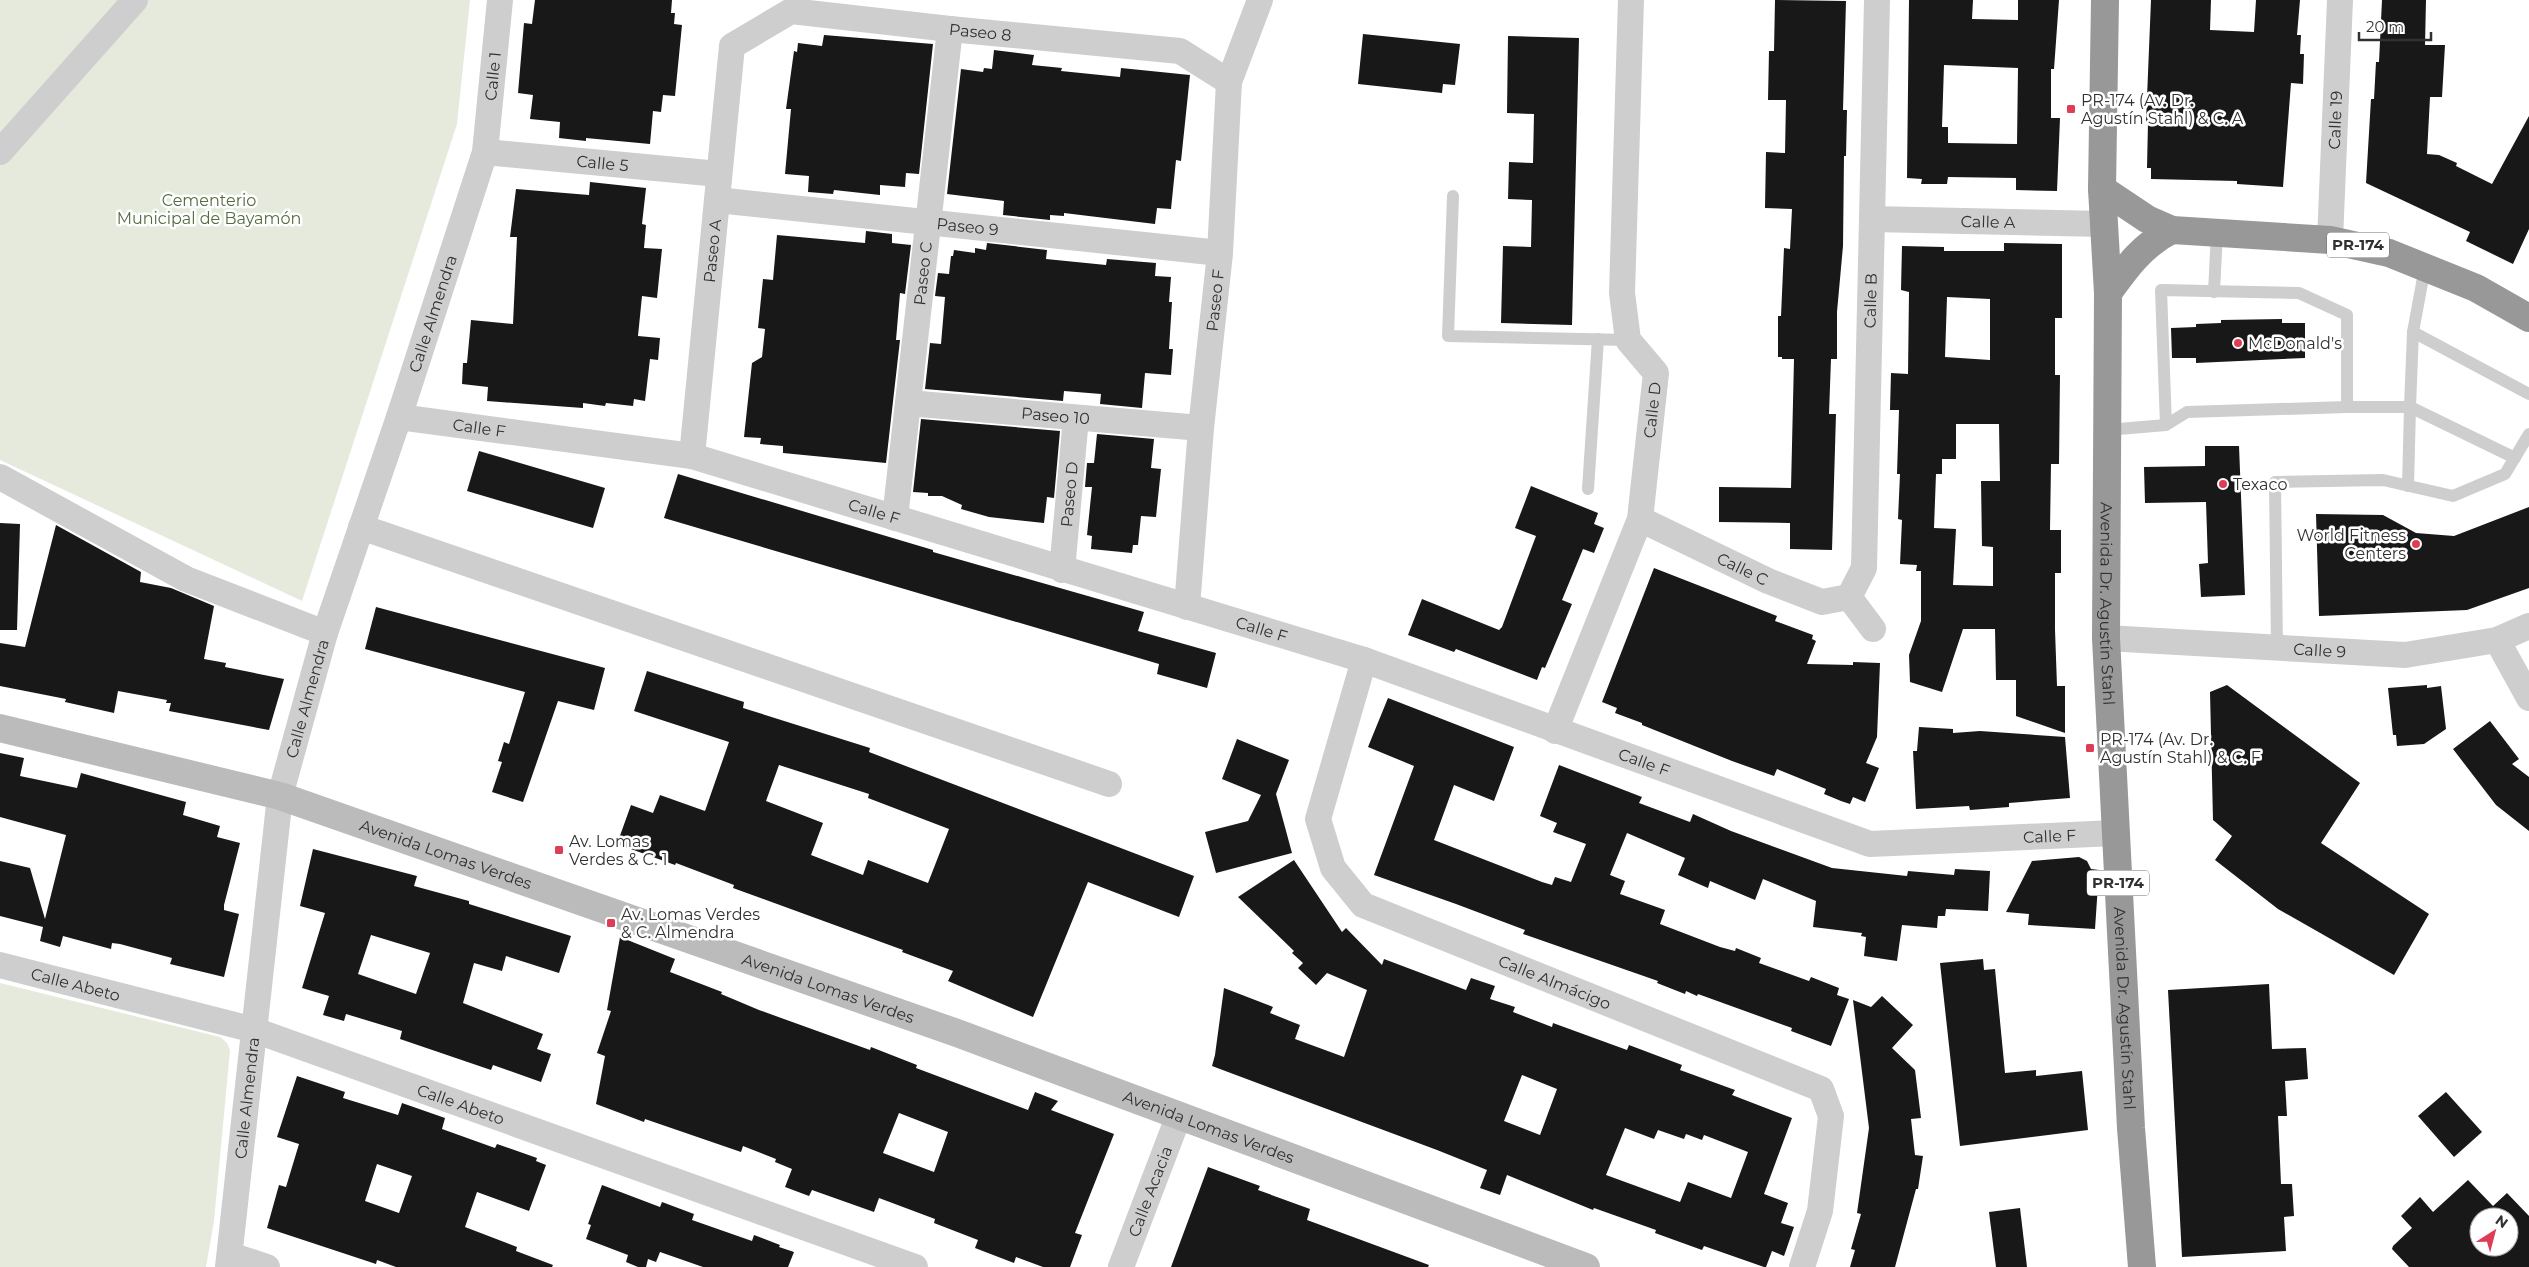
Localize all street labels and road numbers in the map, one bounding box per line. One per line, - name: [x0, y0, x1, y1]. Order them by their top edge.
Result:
- street label: Paseo 8: [948, 20, 1012, 45]
- street label: Calle 1: [481, 51, 505, 102]
- street label: Calle 19: [2325, 90, 2346, 150]
- street label: Calle 5: [576, 152, 629, 175]
- street label: Calle A: [1960, 212, 2016, 232]
- street label: Paseo 9: [936, 214, 999, 240]
- street label: Paseo A: [700, 218, 725, 284]
- road number: PR-174: [2327, 232, 2389, 258]
- street label: Paseo C: [910, 241, 936, 306]
- street label: Calle Almendra: [405, 253, 461, 375]
- street label: Paseo F: [1203, 268, 1228, 332]
- street label: Calle B: [1860, 273, 1881, 329]
- street label: Calle D: [1640, 381, 1665, 439]
- street label: Paseo 10: [1020, 404, 1091, 428]
- street label: Calle F: [452, 415, 507, 441]
- street label: Paseo D: [1057, 461, 1082, 528]
- street label: Calle F: [846, 495, 902, 529]
- street label: Avenida Dr. Agustín Stahl: [2096, 502, 2118, 706]
- street label: Calle C: [1714, 549, 1771, 590]
- street label: Calle F: [1233, 613, 1290, 646]
- street label: Calle Almendra: [282, 637, 333, 760]
- street label: Calle 9: [2293, 640, 2347, 662]
- street label: Calle F: [1616, 744, 1672, 780]
- street label: Avenida Lomas Verdes: [357, 816, 535, 894]
- street label: Calle F: [2022, 826, 2077, 847]
- road number: PR-174: [2087, 870, 2149, 896]
- street label: Avenida Dr. Agustín Stahl: [2110, 906, 2139, 1110]
- street label: Avenida Lomas Verdes: [739, 949, 917, 1027]
- street label: Calle Almácigo: [1495, 951, 1614, 1014]
- street label: Calle Abeto: [29, 964, 122, 1005]
- street label: Calle Almendra: [231, 1036, 263, 1160]
- street label: Calle Abeto: [414, 1080, 507, 1129]
- street label: Avenida Lomas Verdes: [1120, 1087, 1297, 1168]
- street label: Calle Acacia: [1124, 1143, 1176, 1240]

